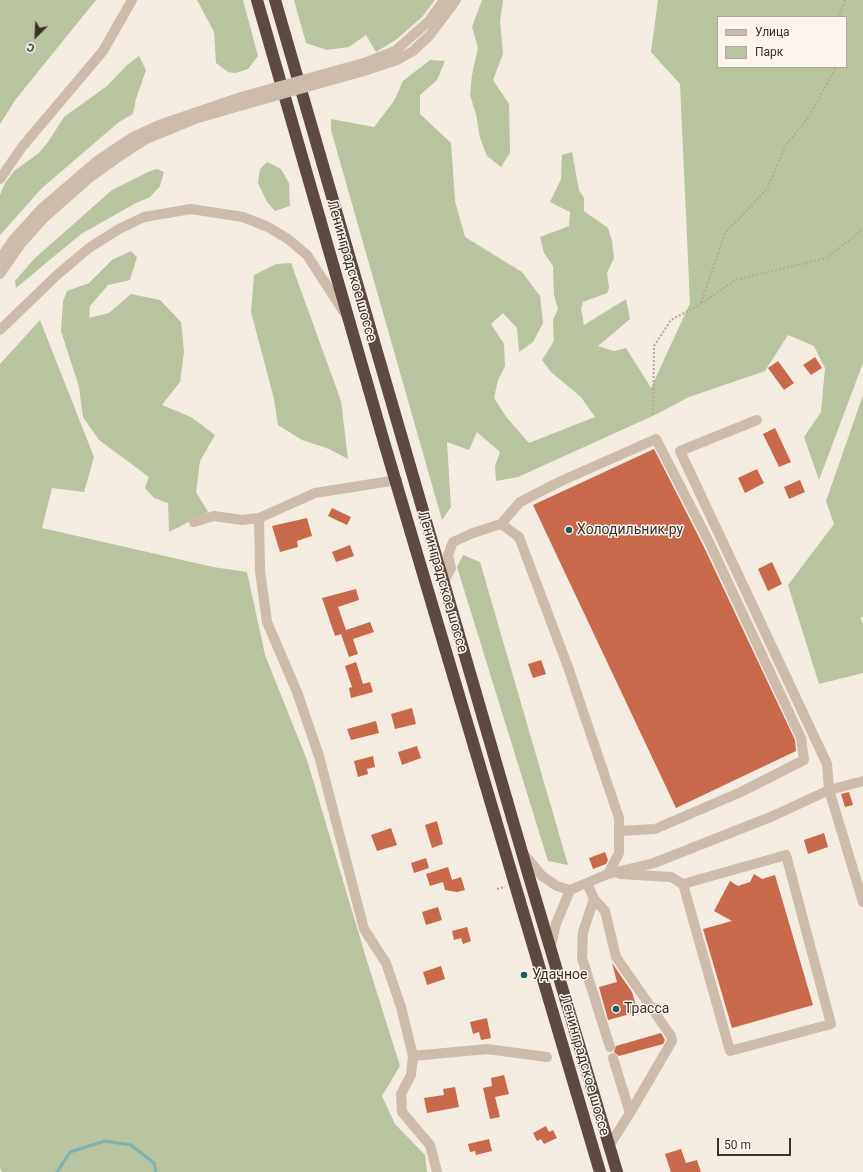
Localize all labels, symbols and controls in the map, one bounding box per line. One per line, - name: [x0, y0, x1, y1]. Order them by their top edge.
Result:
- north arrow: [16, 16, 56, 56]
- legend: [717, 16, 847, 68]
- text: Улица: [755, 25, 790, 39]
- text: С: [25, 40, 37, 55]
- text: Парк: [755, 45, 783, 59]
- street label: Ленинградское шоссе: [323, 198, 379, 344]
- street label: Ленинградское шоссе: [414, 509, 470, 655]
- place label: Холодильник.ру: [577, 522, 683, 538]
- marker: Холодильник.ру: [564, 525, 574, 535]
- place label: Удачное: [532, 967, 587, 983]
- marker: Удачное: [519, 970, 529, 980]
- street label: Ленинградское шоссе: [556, 992, 612, 1138]
- place label: Трасса: [624, 1001, 669, 1017]
- marker: Трасса: [611, 1004, 621, 1014]
- scale bar: [719, 1130, 793, 1156]
- text: 50 m: [724, 1138, 751, 1152]

